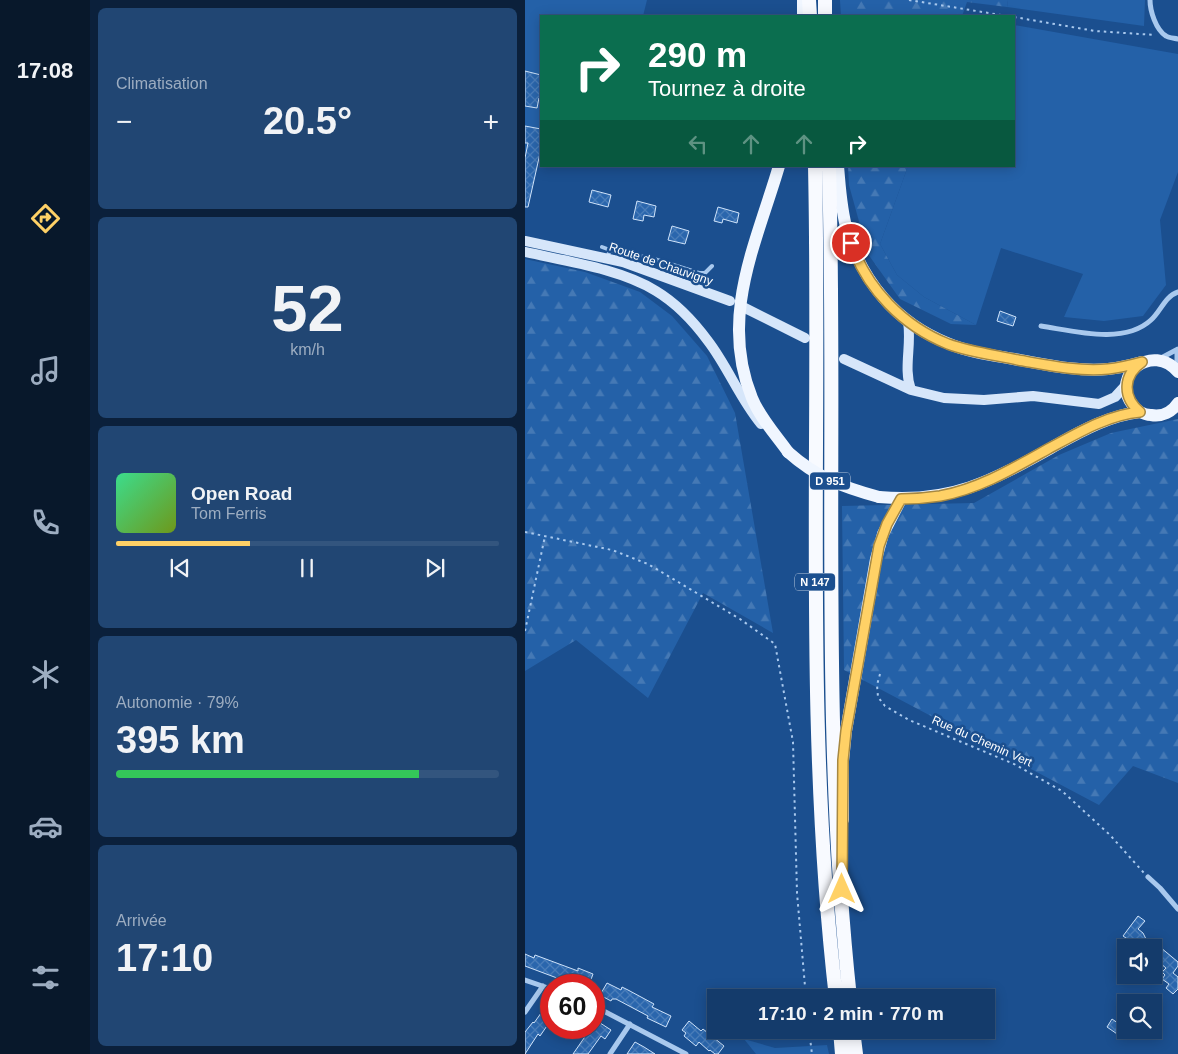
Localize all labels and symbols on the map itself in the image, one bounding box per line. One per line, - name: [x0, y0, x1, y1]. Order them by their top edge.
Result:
- pin: [830, 222, 872, 264]
- street label: Route de Chauvigny: [607, 240, 715, 288]
- road number: D 951: [810, 472, 850, 490]
- road number: N 147: [795, 574, 835, 590]
- street label: Rue du Chemin Vert: [930, 713, 1035, 770]
- position arrow: [815, 862, 867, 914]
- speed limit sign: 60: [540, 974, 605, 1039]

